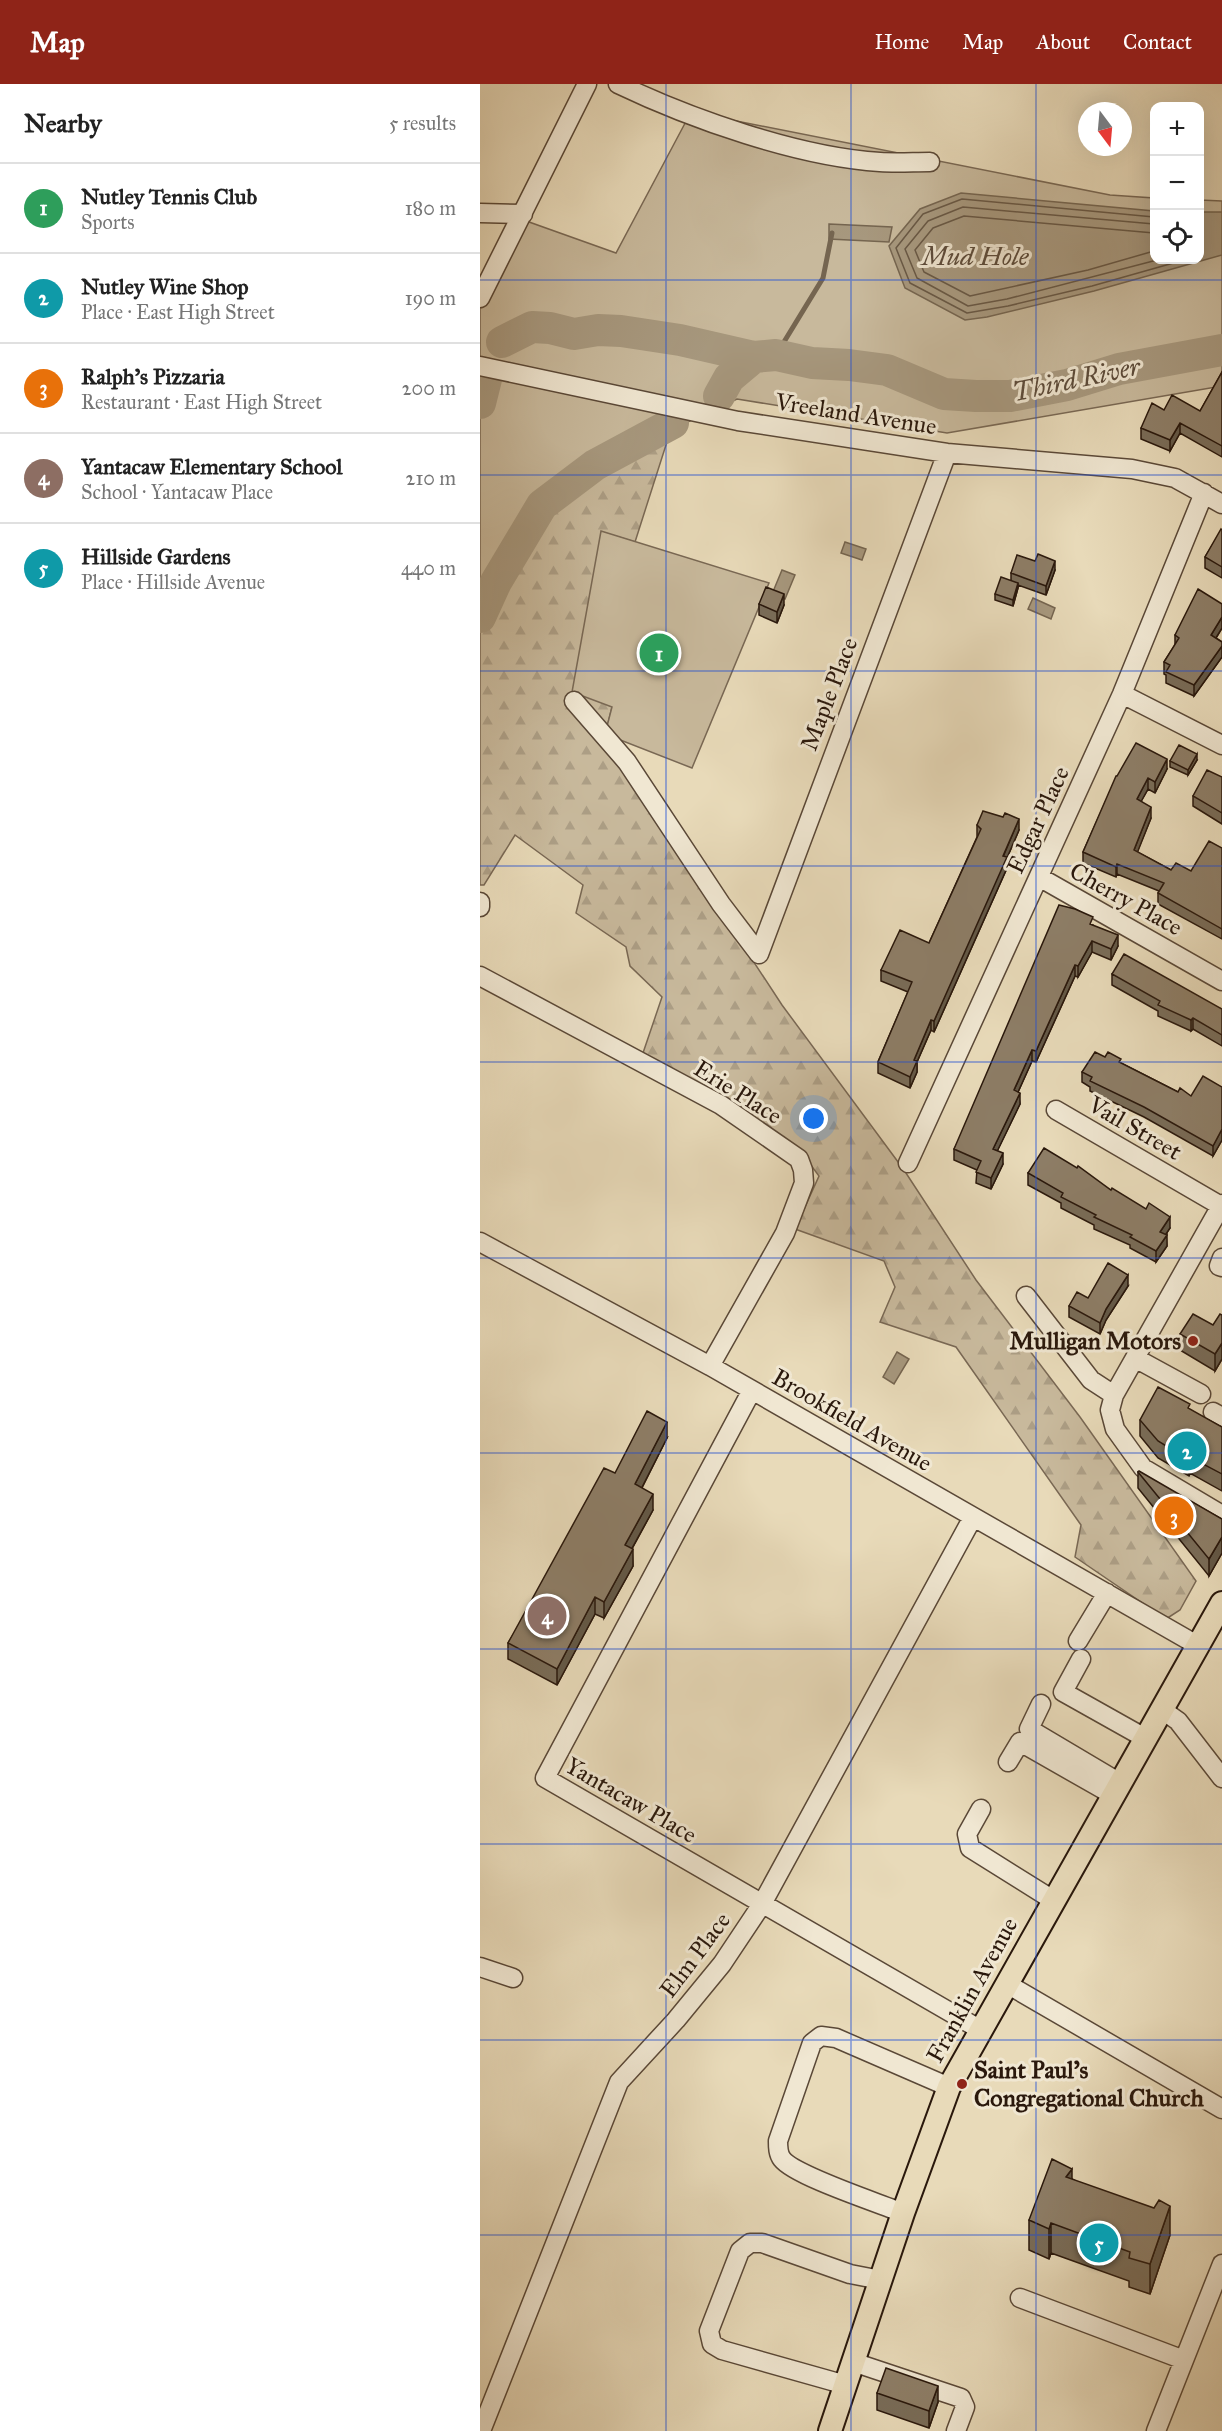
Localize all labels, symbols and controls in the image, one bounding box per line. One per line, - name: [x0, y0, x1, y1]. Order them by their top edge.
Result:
- text: Map: [30, 25, 85, 60]
- text: Home: [874, 29, 929, 55]
- text: Map: [962, 29, 1003, 55]
- text: About: [1036, 29, 1090, 55]
- text: Contact: [1123, 29, 1192, 55]
- north arrow: [1078, 102, 1132, 156]
- map controls: [1150, 102, 1204, 264]
- button: +: [1150, 102, 1204, 156]
- text: Nearby: [24, 107, 102, 139]
- text: 5 results: [389, 111, 456, 135]
- button: −: [1150, 156, 1204, 210]
- text: Nutley Tennis Club: [81, 183, 257, 210]
- text: 1: [40, 196, 47, 220]
- text: 180 m: [405, 196, 456, 220]
- text: Sports: [81, 210, 135, 234]
- button: locate: [1150, 210, 1204, 264]
- water label: Mud Hole: [919, 240, 1030, 272]
- text: Nutley Wine Shop: [81, 273, 249, 300]
- text: 2: [39, 286, 48, 310]
- text: 190 m: [405, 286, 456, 310]
- text: Place · East High Street: [81, 300, 275, 324]
- water label: Third River: [1009, 350, 1144, 408]
- text: Ralph's Pizzaria: [81, 363, 225, 390]
- text: 3: [40, 376, 48, 400]
- text: 200 m: [402, 376, 456, 400]
- street label: Vreeland Avenue: [772, 386, 939, 442]
- text: Restaurant · East High Street: [81, 390, 322, 414]
- text: Yantacaw Elementary School: [81, 453, 342, 480]
- text: 4: [38, 466, 49, 490]
- text: 210 m: [406, 466, 456, 490]
- text: School · Yantacaw Place: [81, 480, 273, 504]
- text: Hillside Gardens: [81, 543, 231, 570]
- text: 5: [39, 556, 48, 580]
- text: 440 m: [401, 556, 456, 580]
- text: Place · Hillside Avenue: [81, 570, 265, 594]
- pin: 1: [640, 630, 678, 676]
- street label: Maple Place: [794, 633, 864, 755]
- street label: Edgar Place: [1000, 761, 1076, 879]
- street label: Cherry Place: [1064, 856, 1188, 942]
- street label: Erie Place: [688, 1053, 788, 1131]
- street label: Vail Street: [1082, 1089, 1187, 1167]
- your location: [799, 1104, 828, 1133]
- place label: Mulligan Motors: [1009, 1326, 1181, 1356]
- marker: Mulligan Motors: [1186, 1334, 1200, 1348]
- street label: Brookfield Avenue: [767, 1362, 937, 1478]
- pin: 2: [1168, 1428, 1206, 1474]
- pin: 3: [1154, 1494, 1194, 1538]
- pin: 4: [528, 1594, 566, 1639]
- street label: Yantacaw Place: [560, 1750, 702, 1850]
- street label: Elm Place: [653, 1906, 737, 2004]
- street label: Franklin Avenue: [920, 1912, 1024, 2068]
- place label: Saint Paul's Congregational Church: [974, 2055, 1204, 2113]
- marker: Saint Paul's Congregational Church: [955, 2077, 969, 2091]
- pin: 5: [1080, 2220, 1118, 2266]

